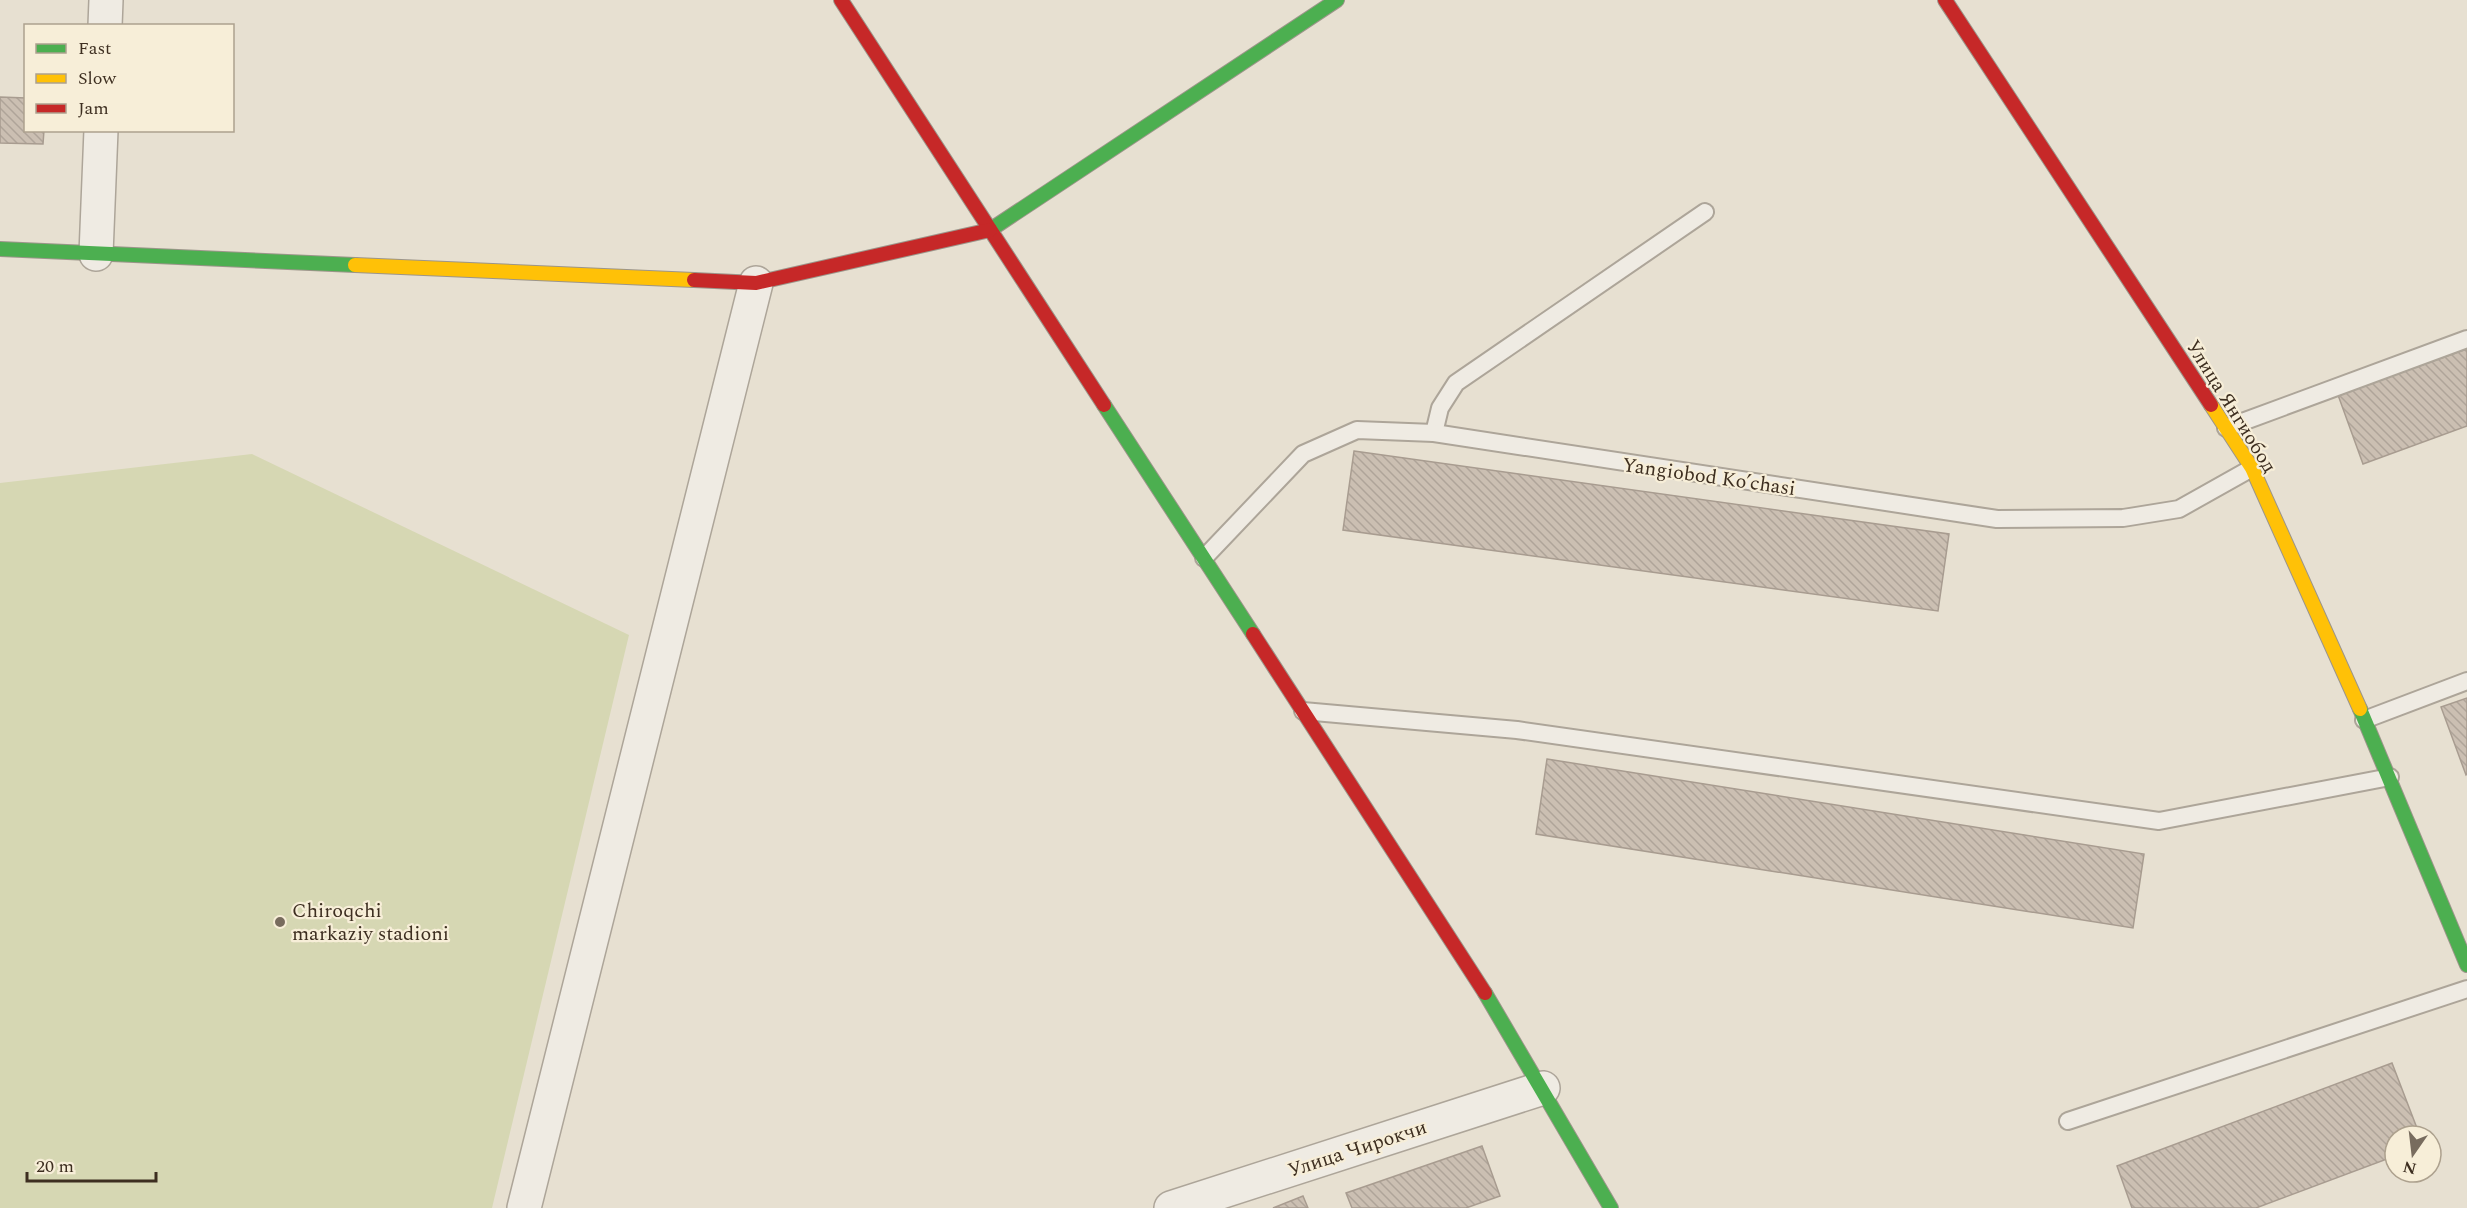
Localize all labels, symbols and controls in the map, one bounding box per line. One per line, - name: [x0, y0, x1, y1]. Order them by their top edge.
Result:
- legend: [24, 24, 234, 132]
- text: Fast: [78, 35, 111, 62]
- text: Slow: [78, 65, 117, 92]
- text: Jam: [78, 95, 109, 122]
- street label: Улица Янгиобод: [2178, 334, 2284, 479]
- street label: Yangiobod Ko’chasi: [1620, 450, 1797, 504]
- place label: Chiroqchi markaziy stadioni: [292, 896, 449, 949]
- marker: Chiroqchi markaziy stadioni: [273, 915, 287, 929]
- street label: Улица Чирокчи: [1284, 1112, 1431, 1186]
- north arrow: [2383, 1124, 2443, 1184]
- scale bar: [27, 1145, 156, 1183]
- text: 20 m: [36, 1153, 74, 1180]
- text: N: [2400, 1154, 2419, 1181]

